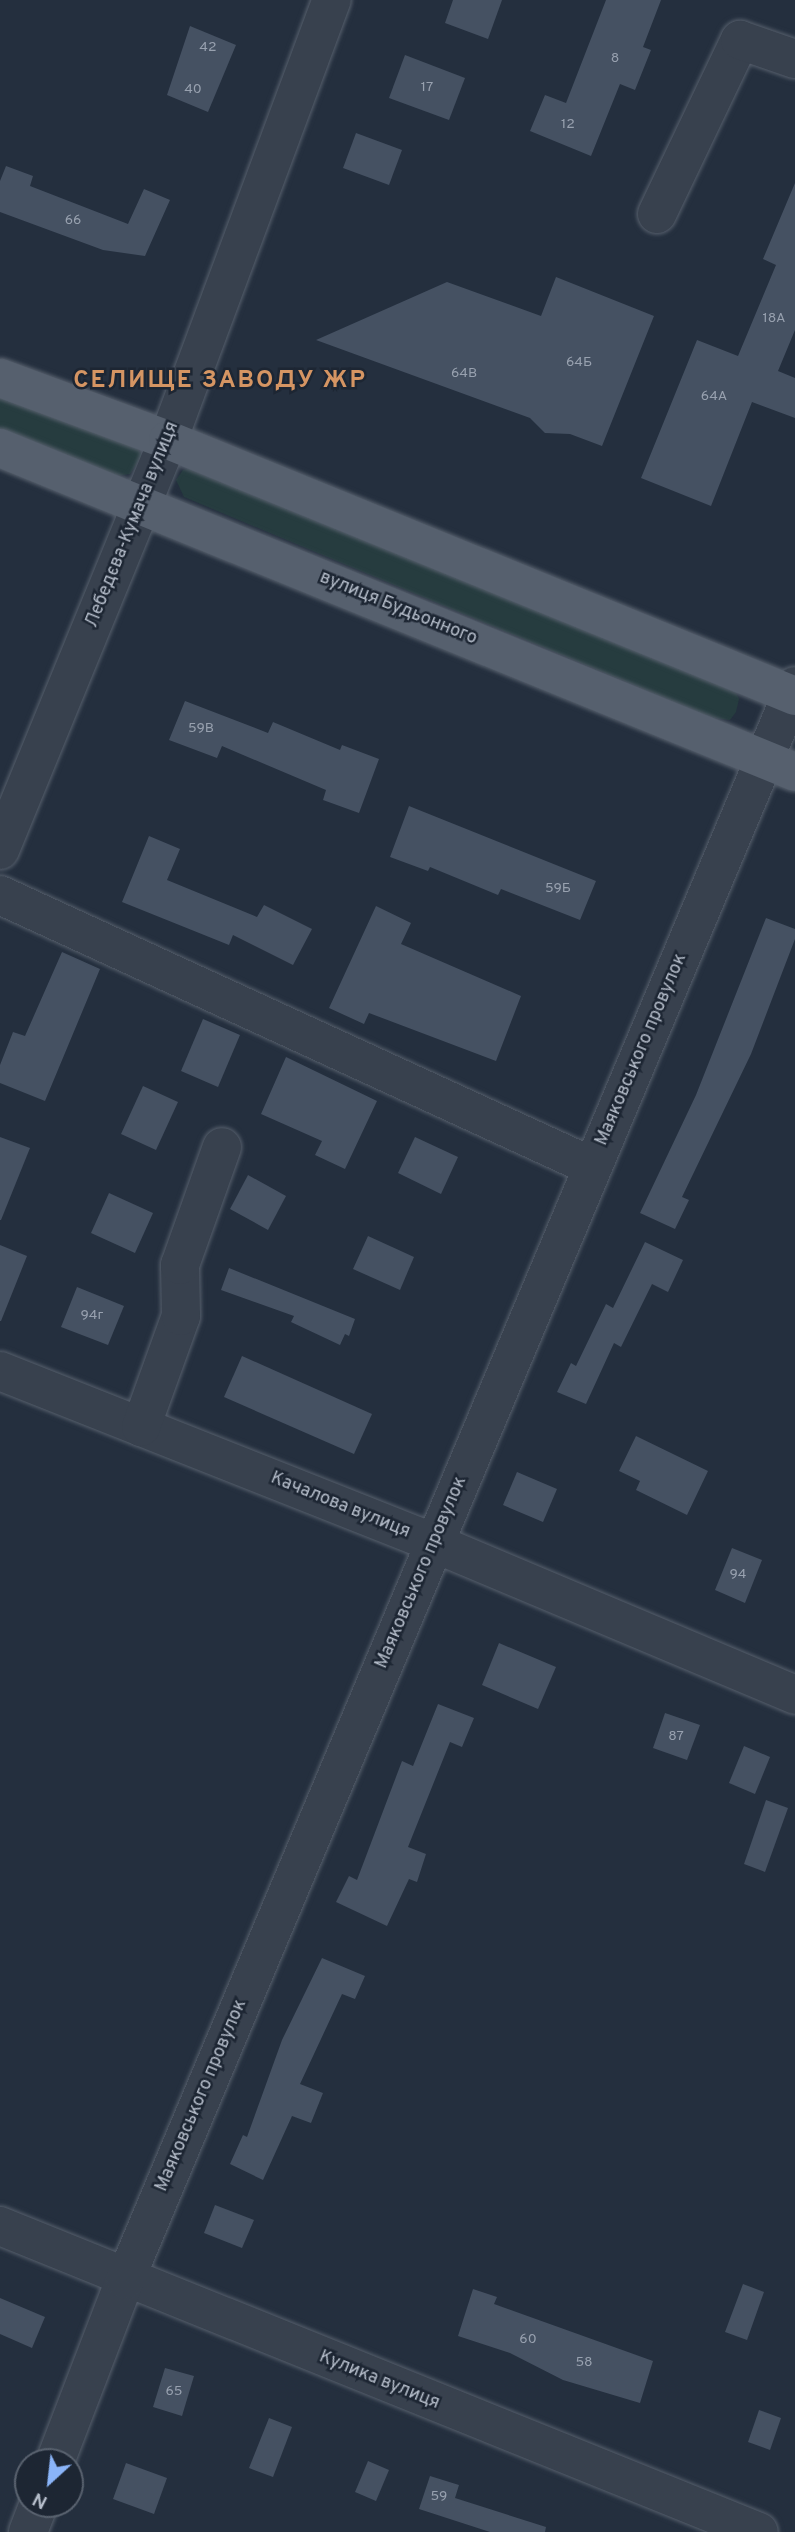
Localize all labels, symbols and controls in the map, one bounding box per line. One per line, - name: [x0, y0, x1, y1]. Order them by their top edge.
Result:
- house number: 42: [199, 40, 217, 56]
- house number: 8: [611, 51, 619, 67]
- house number: 17: [421, 80, 433, 96]
- house number: 40: [184, 82, 202, 98]
- house number: 12: [561, 117, 575, 133]
- house number: 66: [65, 213, 81, 229]
- house number: 18А: [762, 311, 786, 327]
- house number: 64Б: [566, 355, 592, 371]
- house number: 64В: [451, 366, 477, 382]
- district label: СЕЛИЩЕ ЗАВОДУ ЖР: [75, 368, 365, 396]
- house number: 64А: [701, 389, 727, 405]
- street label: Лебедєва-Кумача вулиця: [82, 419, 184, 631]
- street label: вулиця Будьонного: [316, 568, 480, 650]
- house number: 59В: [188, 721, 214, 737]
- house number: 59Б: [545, 881, 571, 897]
- street label: Маяковського провулок: [592, 951, 692, 1149]
- house number: 94г: [81, 1308, 103, 1324]
- street label: Качалова вулиця: [267, 1468, 413, 1544]
- street label: Маяковського провулок: [372, 1474, 472, 1672]
- house number: 94: [729, 1567, 747, 1583]
- house number: 87: [668, 1729, 684, 1745]
- street label: Маяковського провулок: [152, 1997, 252, 2195]
- house number: 60: [519, 2332, 537, 2348]
- street label: Кулика вулиця: [316, 2347, 442, 2415]
- house number: 58: [575, 2355, 593, 2371]
- house number: 65: [165, 2384, 183, 2400]
- north arrow: [14, 2448, 84, 2518]
- text: N: [29, 2486, 52, 2514]
- house number: 59: [431, 2489, 447, 2505]

